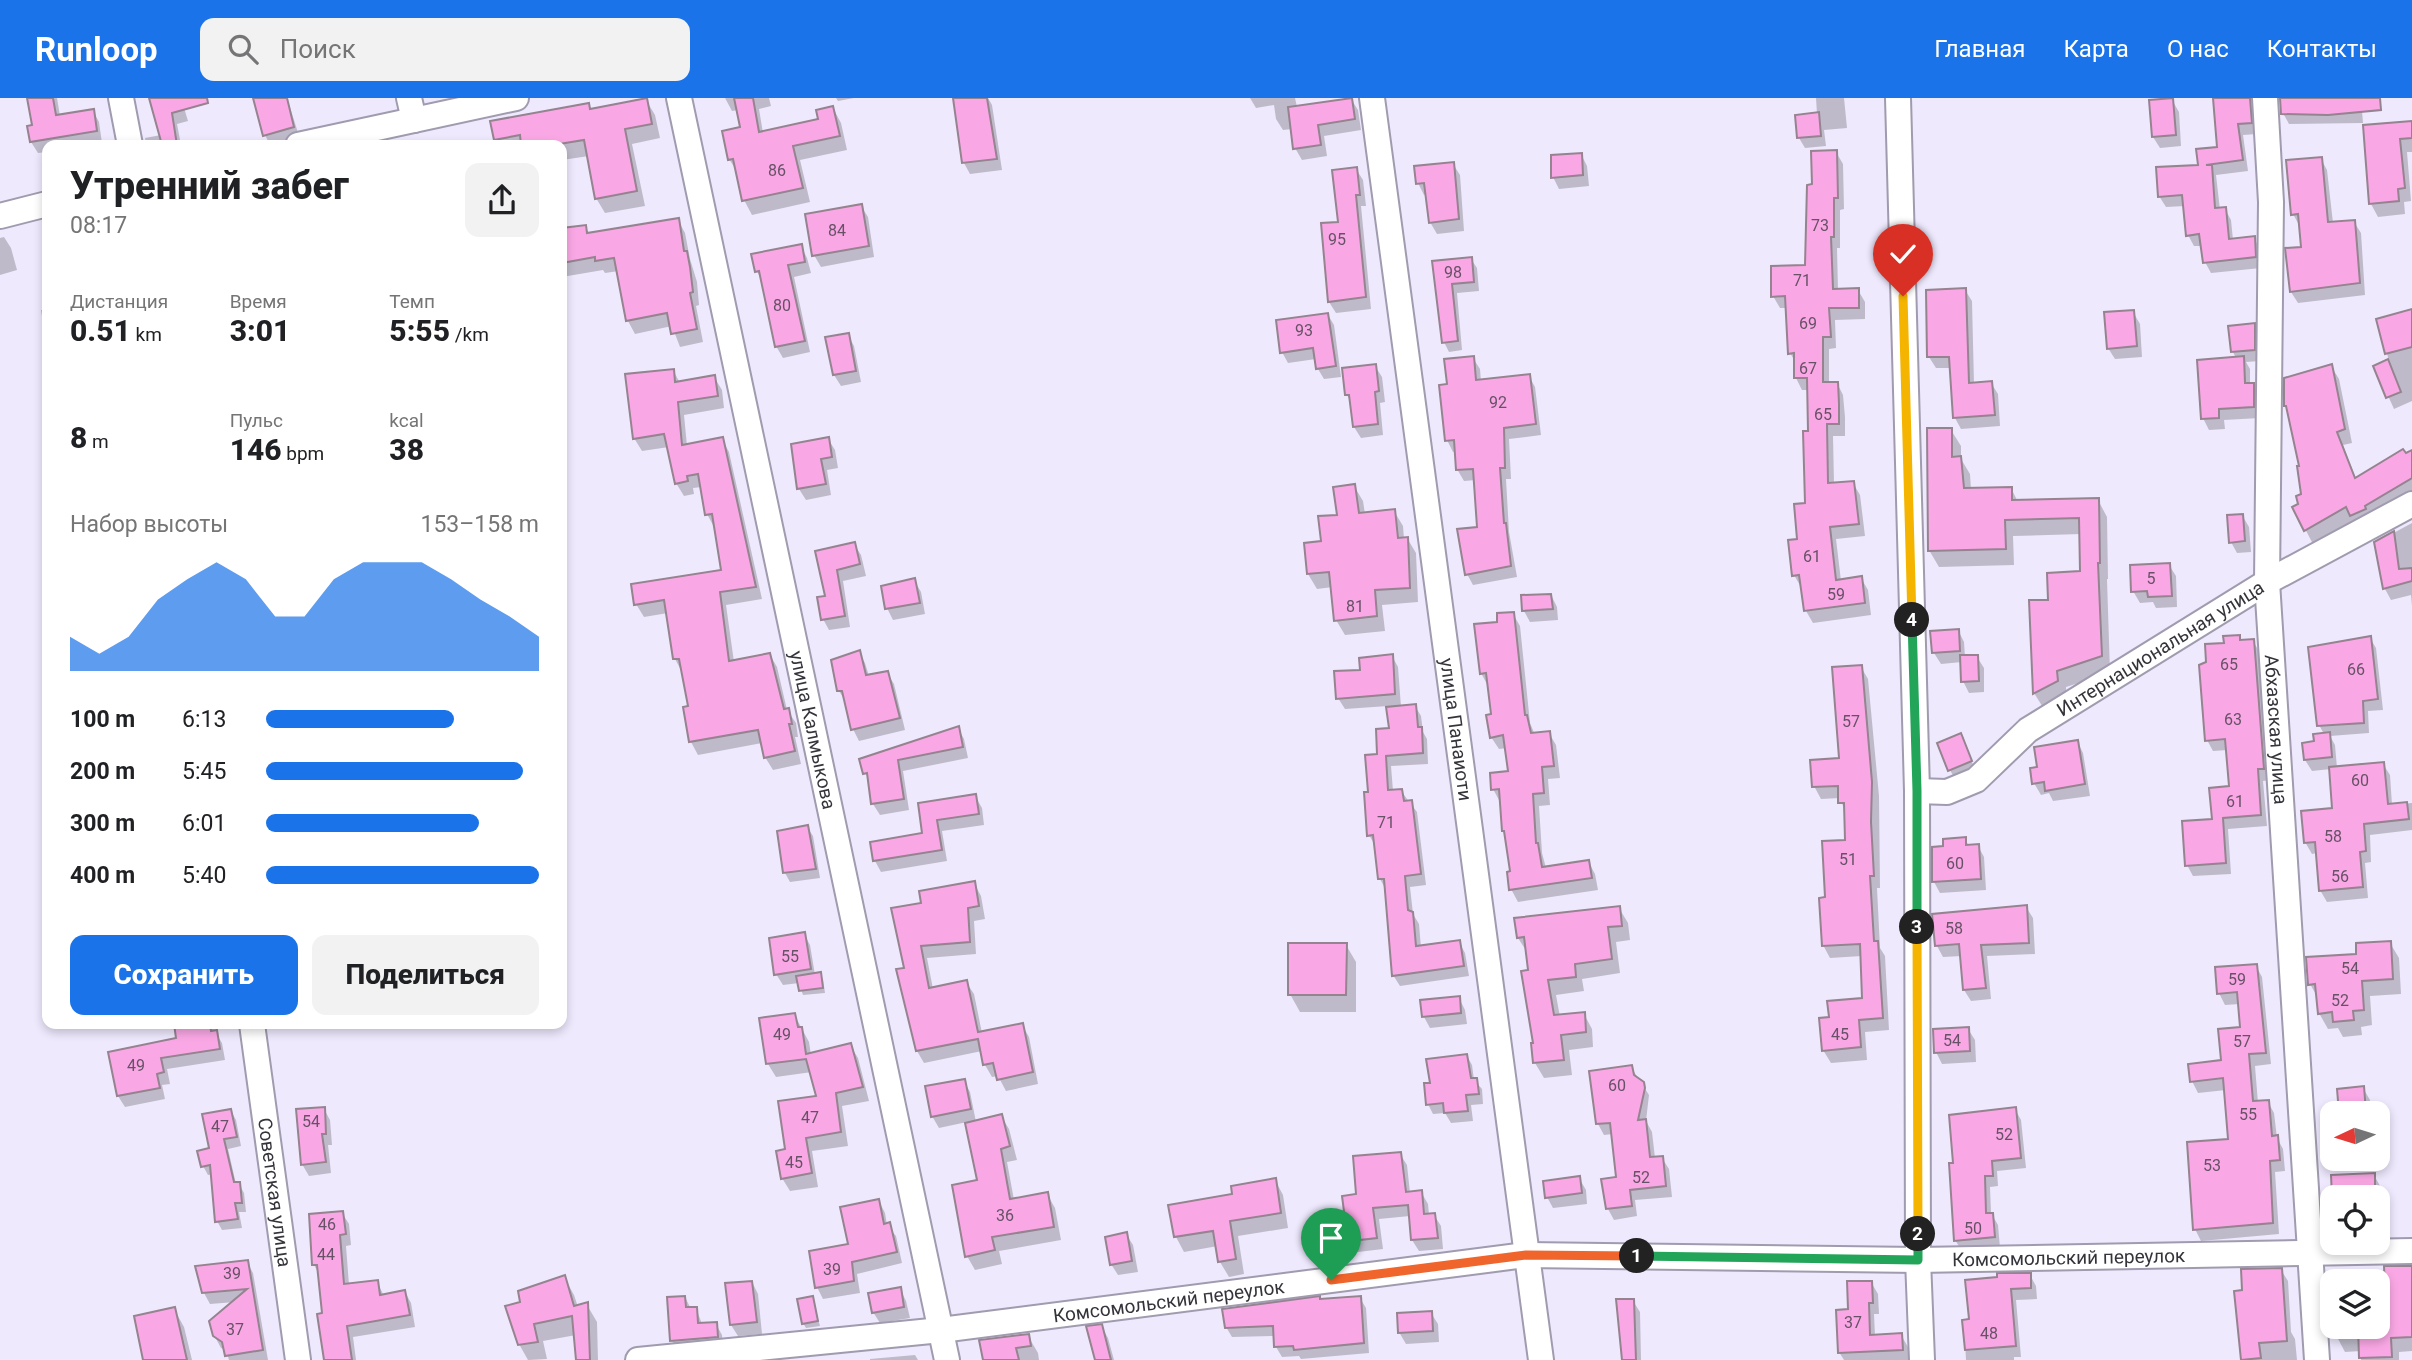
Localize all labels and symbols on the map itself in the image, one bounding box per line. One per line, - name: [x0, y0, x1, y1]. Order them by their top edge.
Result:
- house number: 86: [768, 161, 786, 180]
- house number: 73: [1811, 216, 1829, 235]
- house number: 84: [828, 221, 846, 240]
- pin: [1873, 224, 1933, 296]
- house number: 95: [1328, 230, 1346, 249]
- house number: 98: [1444, 263, 1462, 282]
- house number: 71: [1793, 271, 1811, 290]
- house number: 80: [773, 296, 791, 315]
- house number: 69: [1799, 314, 1817, 333]
- house number: 93: [1295, 321, 1313, 340]
- house number: 67: [1799, 359, 1817, 378]
- house number: 92: [1489, 393, 1507, 412]
- house number: 65: [1814, 405, 1832, 424]
- house number: 61: [1803, 547, 1821, 566]
- house number: 5: [2147, 569, 2156, 588]
- street label: Интернациональная улица: [2053, 576, 2268, 721]
- house number: 59: [1827, 585, 1845, 604]
- house number: 81: [1346, 597, 1364, 616]
- pin: 4: [1895, 602, 1930, 638]
- street label: улица Калмыкова: [785, 649, 841, 811]
- street label: Абхазская улица: [2260, 654, 2292, 805]
- house number: 65: [2220, 655, 2238, 674]
- street label: улица Панаиоти: [1435, 657, 1477, 802]
- house number: 66: [2347, 660, 2365, 679]
- house number: 63: [2224, 710, 2242, 729]
- house number: 57: [1842, 712, 1860, 731]
- house number: 60: [2351, 771, 2369, 790]
- house number: 61: [2226, 792, 2244, 811]
- house number: 71: [1377, 813, 1395, 832]
- house number: 58: [2324, 827, 2342, 846]
- house number: 51: [1839, 850, 1857, 869]
- house number: 60: [1946, 854, 1964, 873]
- house number: 56: [2331, 867, 2349, 886]
- pin: 3: [1899, 910, 1934, 944]
- house number: 58: [1945, 919, 1963, 938]
- house number: 55: [781, 947, 799, 966]
- house number: 54: [2341, 959, 2359, 978]
- house number: 59: [2228, 970, 2246, 989]
- house number: 52: [2331, 991, 2349, 1010]
- house number: 49: [773, 1025, 791, 1044]
- house number: 45: [1831, 1025, 1849, 1044]
- house number: 54: [1943, 1031, 1961, 1050]
- house number: 57: [2233, 1032, 2251, 1051]
- house number: 49: [127, 1056, 145, 1075]
- house number: 60: [1608, 1076, 1626, 1095]
- north arrow: [2320, 1101, 2390, 1171]
- house number: 55: [2239, 1105, 2257, 1124]
- house number: 47: [801, 1108, 819, 1127]
- house number: 54: [302, 1112, 320, 1131]
- street label: Советская улица: [253, 1116, 296, 1269]
- house number: 47: [211, 1117, 229, 1136]
- house number: 52: [1995, 1125, 2013, 1144]
- house number: 45: [785, 1153, 803, 1172]
- house number: 53: [2203, 1156, 2221, 1175]
- house number: 52: [1632, 1168, 1650, 1187]
- house number: 36: [996, 1206, 1014, 1225]
- pin: [1301, 1208, 1361, 1280]
- house number: 46: [318, 1215, 336, 1234]
- pin: 2: [1900, 1216, 1936, 1252]
- house number: 50: [1964, 1219, 1982, 1238]
- pin: 1: [1620, 1238, 1654, 1274]
- street label: Комсомольский переулок: [1952, 1244, 2186, 1271]
- house number: 44: [317, 1245, 335, 1264]
- house number: 39: [823, 1260, 841, 1279]
- house number: 39: [223, 1264, 241, 1283]
- street label: Комсомольский переулок: [1052, 1275, 1286, 1328]
- house number: 37: [1844, 1313, 1862, 1332]
- house number: 37: [226, 1320, 244, 1339]
- house number: 48: [1980, 1324, 1998, 1343]

